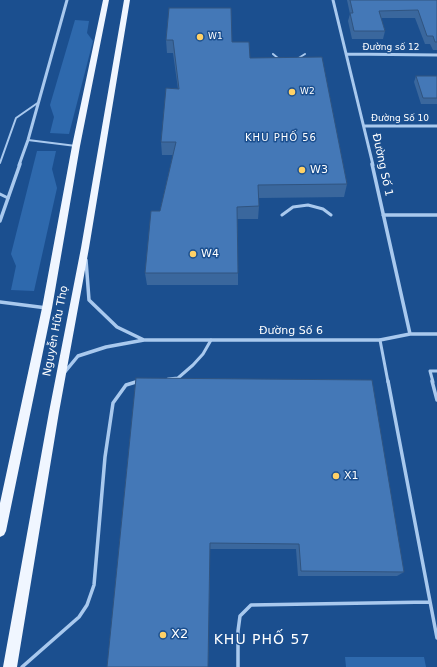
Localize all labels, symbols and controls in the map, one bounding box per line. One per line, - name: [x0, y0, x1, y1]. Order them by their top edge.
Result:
- marker: W1: [195, 32, 205, 42]
- place label: W1: [208, 32, 223, 42]
- street label: Đường số 12: [363, 43, 419, 53]
- marker: W2: [287, 87, 297, 97]
- place label: W2: [300, 87, 315, 97]
- street label: Đường Số 10: [371, 114, 429, 124]
- district label: KHU PHỐ 56: [245, 132, 317, 144]
- street label: Đường Số 1: [369, 132, 395, 198]
- place label: W3: [310, 163, 328, 177]
- marker: W3: [297, 165, 307, 175]
- place label: W4: [201, 247, 219, 261]
- marker: W4: [188, 249, 198, 259]
- street label: Nguyễn Hữu Thọ: [41, 285, 71, 377]
- street label: Đường Số 6: [259, 324, 323, 338]
- place label: X1: [344, 469, 359, 483]
- marker: X1: [331, 471, 341, 481]
- place label: X2: [171, 627, 188, 643]
- marker: X2: [158, 630, 168, 640]
- district label: KHU PHỐ 57: [214, 632, 310, 648]

